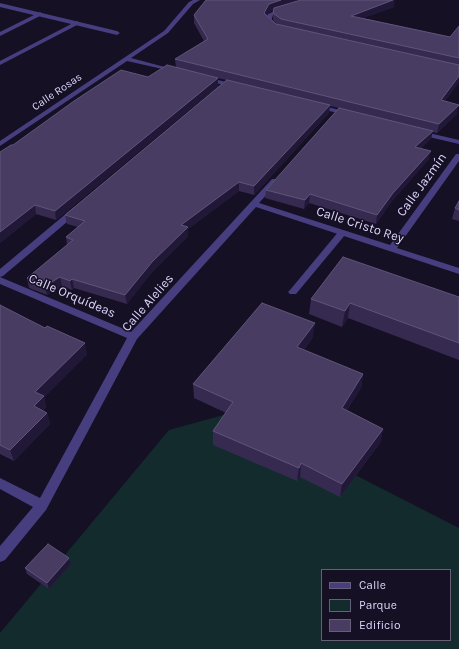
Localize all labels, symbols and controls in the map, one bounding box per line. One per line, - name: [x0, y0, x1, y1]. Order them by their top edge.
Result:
- street label: Calle Rosas: [29, 70, 85, 114]
- street label: Calle Jazmín: [394, 150, 450, 220]
- street label: Calle Cristo Rey: [314, 203, 406, 247]
- street label: Calle Orquídeas: [26, 271, 118, 321]
- street label: Calle Alelies: [119, 271, 177, 335]
- legend: [321, 569, 451, 641]
- text: Calle: [359, 578, 386, 592]
- text: Parque: [359, 598, 397, 612]
- text: Edificio: [359, 618, 400, 632]

